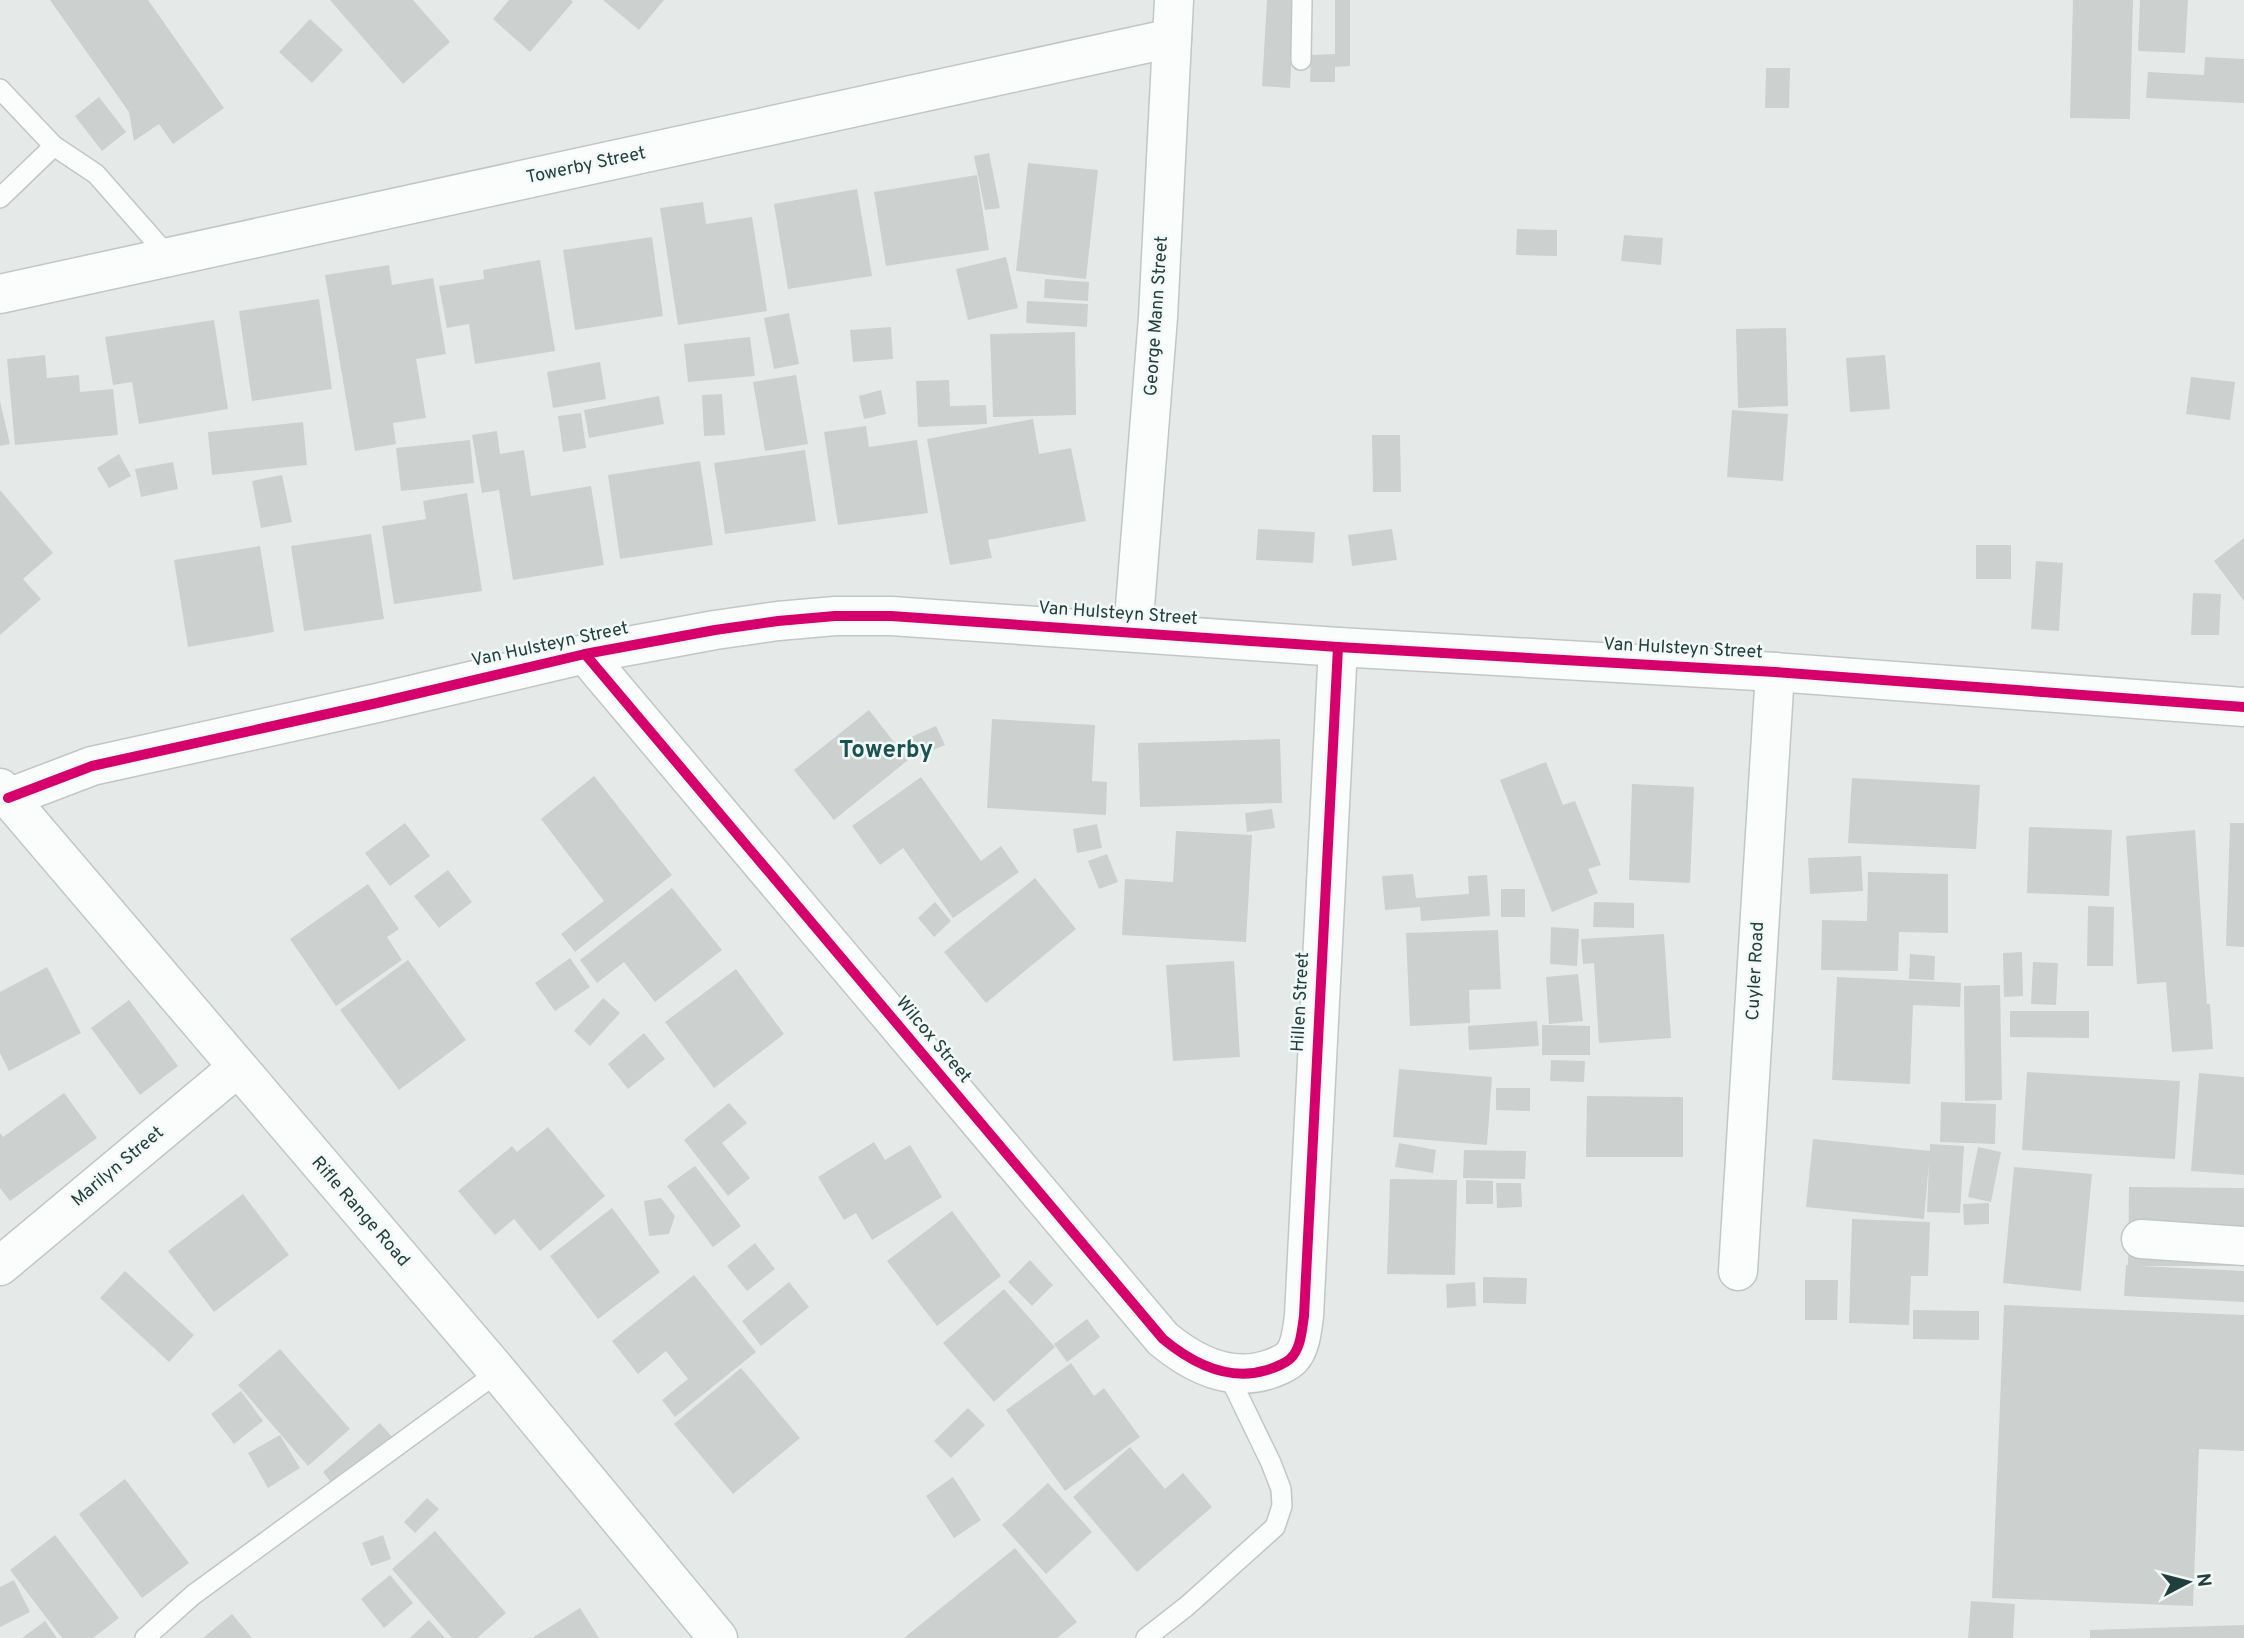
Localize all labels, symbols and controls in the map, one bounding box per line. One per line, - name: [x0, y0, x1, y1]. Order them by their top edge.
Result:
- street label: Towerby Street: [524, 142, 648, 190]
- street label: George Mann Street: [1140, 235, 1174, 397]
- street label: Van Hulsteyn Street: [1037, 597, 1199, 631]
- street label: Van Hulsteyn Street: [469, 617, 631, 673]
- street label: Van Hulsteyn Street: [1603, 633, 1763, 665]
- district label: Towerby: [839, 736, 933, 766]
- street label: Cuyler Road: [1742, 921, 1770, 1021]
- street label: Hillen Street: [1287, 951, 1315, 1053]
- street label: Wilcox Street: [890, 992, 976, 1088]
- street label: Marilyn Street: [67, 1122, 169, 1212]
- street label: Rifle Range Road: [306, 1152, 414, 1272]
- north arrow: [2153, 1547, 2223, 1617]
- text: N: [2190, 1572, 2216, 1588]

